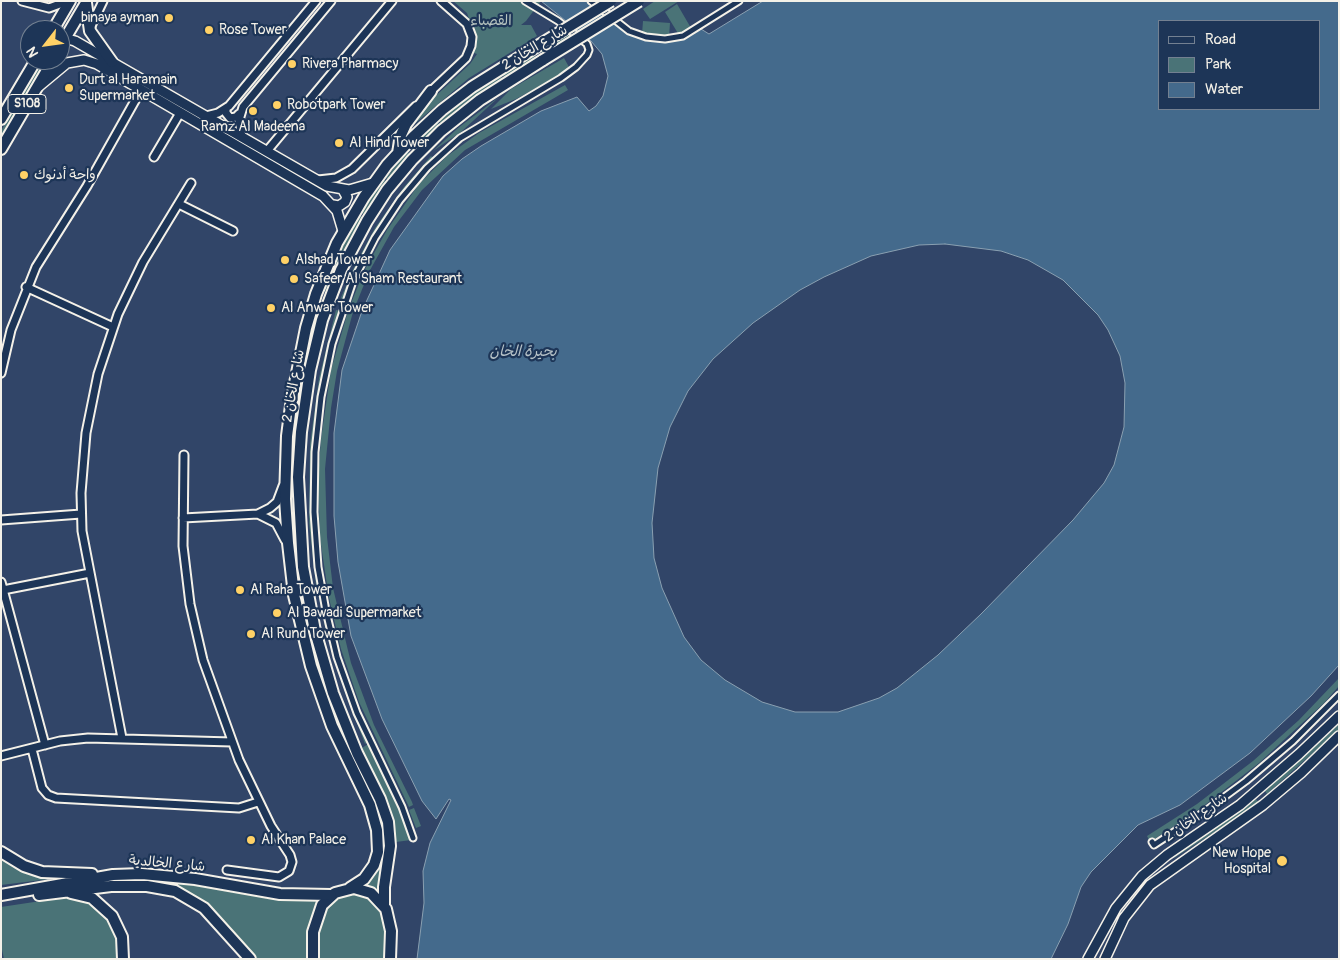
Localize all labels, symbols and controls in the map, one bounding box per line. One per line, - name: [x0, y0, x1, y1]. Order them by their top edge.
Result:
- place label: binaya ayman: [81, 10, 159, 26]
- marker: binaya ayman: [163, 12, 175, 24]
- park label: القصباء: [470, 13, 512, 29]
- north arrow: [20, 20, 70, 70]
- legend: [1158, 20, 1320, 110]
- place label: Rose Tower: [219, 22, 287, 38]
- street label: شارع الخان 2: [499, 22, 571, 74]
- marker: Rose Tower: [203, 24, 215, 36]
- text: Road: [1205, 30, 1236, 49]
- text: N: [23, 44, 42, 61]
- text: Park: [1205, 55, 1231, 74]
- place label: Rivera Pharmacy: [302, 56, 399, 72]
- marker: Rivera Pharmacy: [286, 58, 298, 70]
- place label: Durt al Haramain Supermarket: [79, 72, 177, 104]
- text: Water: [1205, 80, 1243, 99]
- marker: Durt al Haramain Supermarket: [63, 82, 75, 94]
- road number: S108: [8, 95, 46, 114]
- place label: Robotpark Tower: [287, 97, 386, 113]
- marker: Robotpark Tower: [271, 99, 283, 111]
- marker: Ramz Al Madeena: [247, 105, 259, 117]
- place label: Ramz Al Madeena: [201, 119, 305, 135]
- place label: Al Hind Tower: [349, 135, 429, 151]
- marker: Al Hind Tower: [333, 137, 345, 149]
- place label: واحة أدنوك: [34, 167, 96, 183]
- marker: واحة أدنوك: [18, 169, 30, 181]
- place label: Alshad Tower: [295, 252, 373, 268]
- marker: Alshad Tower: [279, 254, 291, 266]
- place label: Safeer Al Sham Restaurant: [304, 271, 462, 287]
- marker: Safeer Al Sham Restaurant: [288, 273, 300, 285]
- place label: Al Anwar Tower: [281, 300, 373, 316]
- marker: Al Anwar Tower: [265, 302, 277, 314]
- water label: بحيرة الخان: [489, 343, 557, 361]
- street label: شارع الخان 2: [279, 348, 309, 424]
- place label: Al Raha Tower: [250, 582, 332, 598]
- marker: Al Raha Tower: [234, 584, 246, 596]
- place label: Al Bawadi Supermarket: [287, 605, 421, 621]
- marker: Al Bawadi Supermarket: [271, 607, 283, 619]
- place label: Al Rund Tower: [261, 626, 345, 642]
- marker: Al Rund Tower: [245, 628, 257, 640]
- street label: شارع الخان 2: [1161, 790, 1231, 846]
- place label: Al Khan Palace: [261, 832, 346, 848]
- marker: Al Khan Palace: [245, 834, 257, 846]
- place label: New Hope Hospital: [1212, 845, 1271, 878]
- street label: شارع الخالدية: [128, 852, 206, 876]
- marker: New Hope Hospital: [1275, 854, 1289, 868]

